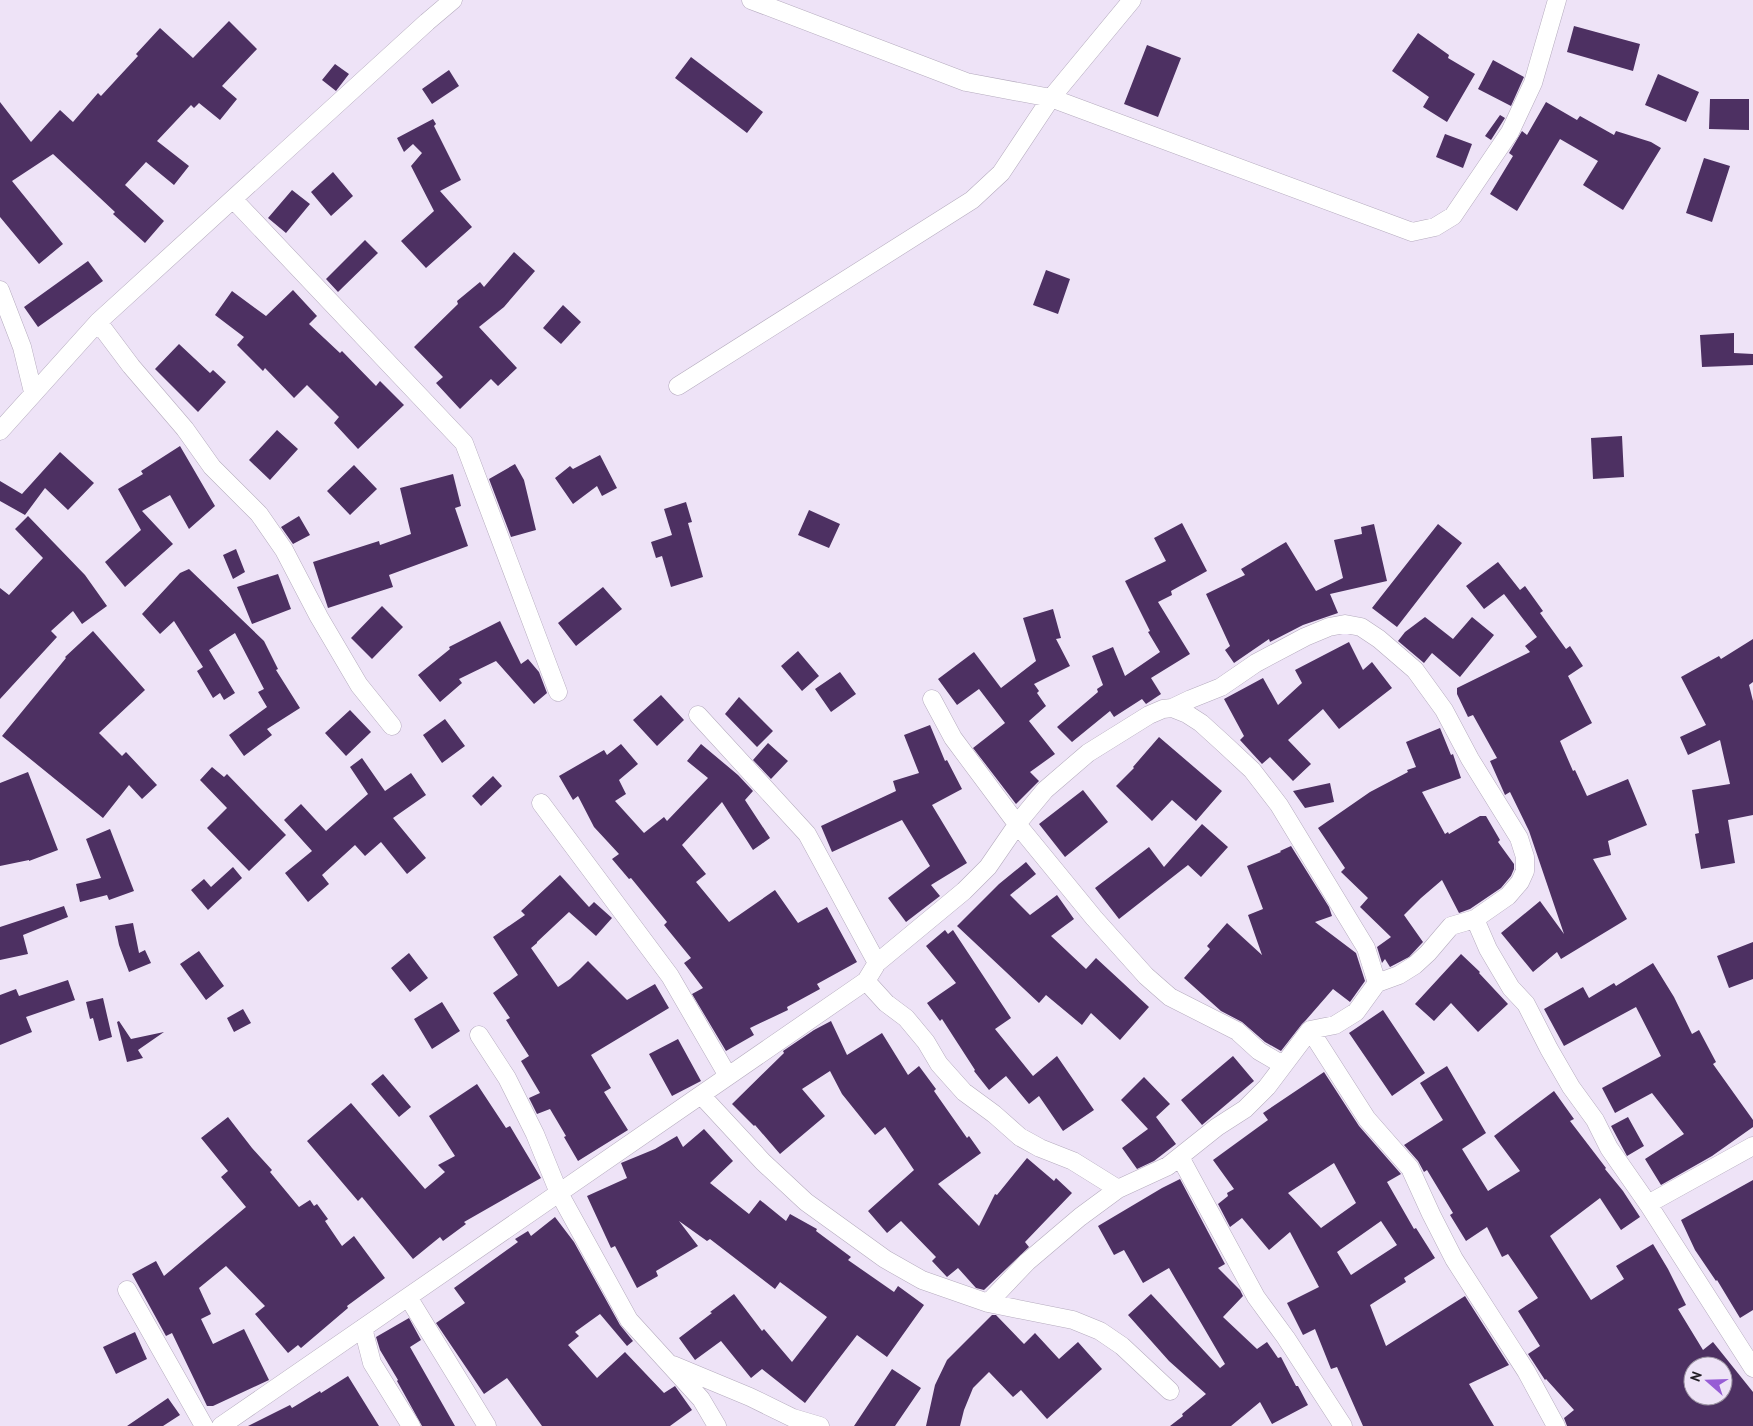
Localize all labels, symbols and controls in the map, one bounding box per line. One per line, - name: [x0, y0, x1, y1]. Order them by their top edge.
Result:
- north arrow: [1683, 1356, 1733, 1406]
- text: N: [1686, 1369, 1706, 1384]

